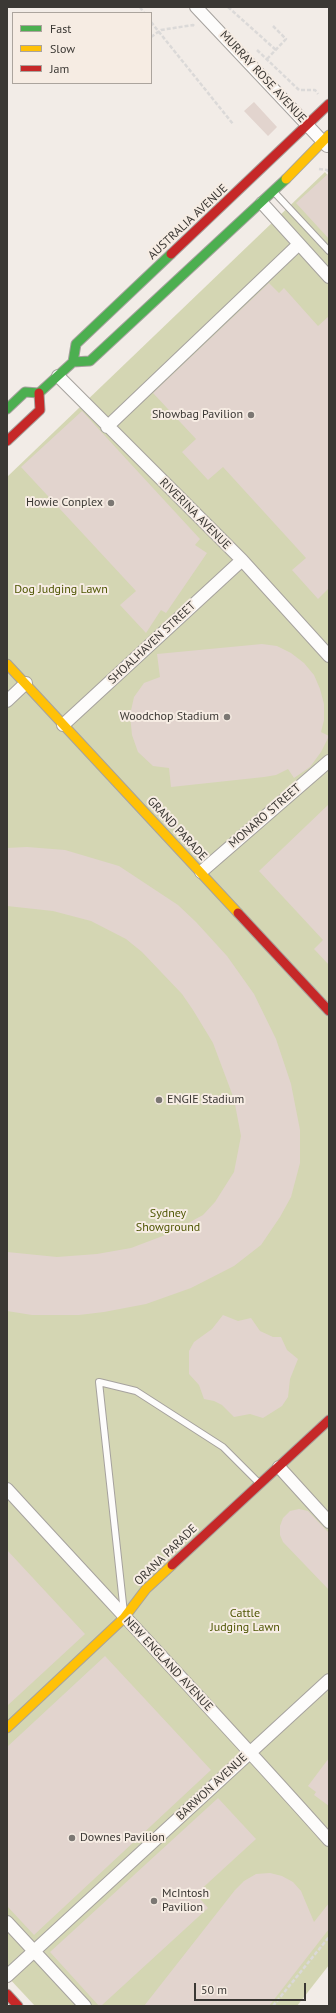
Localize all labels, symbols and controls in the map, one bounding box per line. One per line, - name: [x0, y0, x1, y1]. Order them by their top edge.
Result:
- legend: [12, 12, 152, 84]
- text: Fast: [50, 21, 71, 36]
- street label: MURRAY ROSE AVENUE: [217, 28, 309, 126]
- text: Slow: [50, 41, 75, 56]
- text: Jam: [50, 61, 69, 76]
- street label: AUSTRALIA AVENUE: [145, 181, 231, 263]
- place label: Showbag Pavilion: [152, 408, 243, 422]
- marker: Showbag Pavilion: [246, 410, 256, 420]
- street label: RIVERINA AVENUE: [156, 475, 234, 553]
- place label: Howie Conplex: [26, 496, 103, 510]
- marker: Howie Conplex: [106, 498, 116, 508]
- park label: Dog Judging Lawn: [14, 583, 108, 597]
- street label: SHOALHAVEN STREET: [105, 599, 199, 687]
- place label: Woodchop Stadium: [120, 710, 219, 724]
- marker: Woodchop Stadium: [222, 712, 232, 722]
- street label: MONARO STREET: [226, 781, 304, 851]
- street label: GRAND PARADE: [144, 794, 210, 864]
- place label: ENGIE Stadium: [167, 1093, 244, 1107]
- marker: ENGIE Stadium: [154, 1095, 164, 1105]
- park label: Sydney Showground: [136, 1207, 200, 1235]
- street label: ORANA PARADE: [132, 1522, 200, 1588]
- park label: Cattle Judging Lawn: [210, 1607, 280, 1635]
- street label: NEW ENGLAND AVENUE: [120, 1614, 216, 1714]
- street label: BARWON AVENUE: [173, 1750, 251, 1824]
- place label: Downes Pavilion: [80, 1831, 165, 1845]
- marker: Downes Pavilion: [67, 1833, 77, 1843]
- place label: McIntosh Pavilion: [162, 1887, 209, 1915]
- marker: McIntosh Pavilion: [149, 1896, 159, 1906]
- scale bar: [196, 1975, 308, 2001]
- text: 50 m: [201, 1982, 227, 1997]

